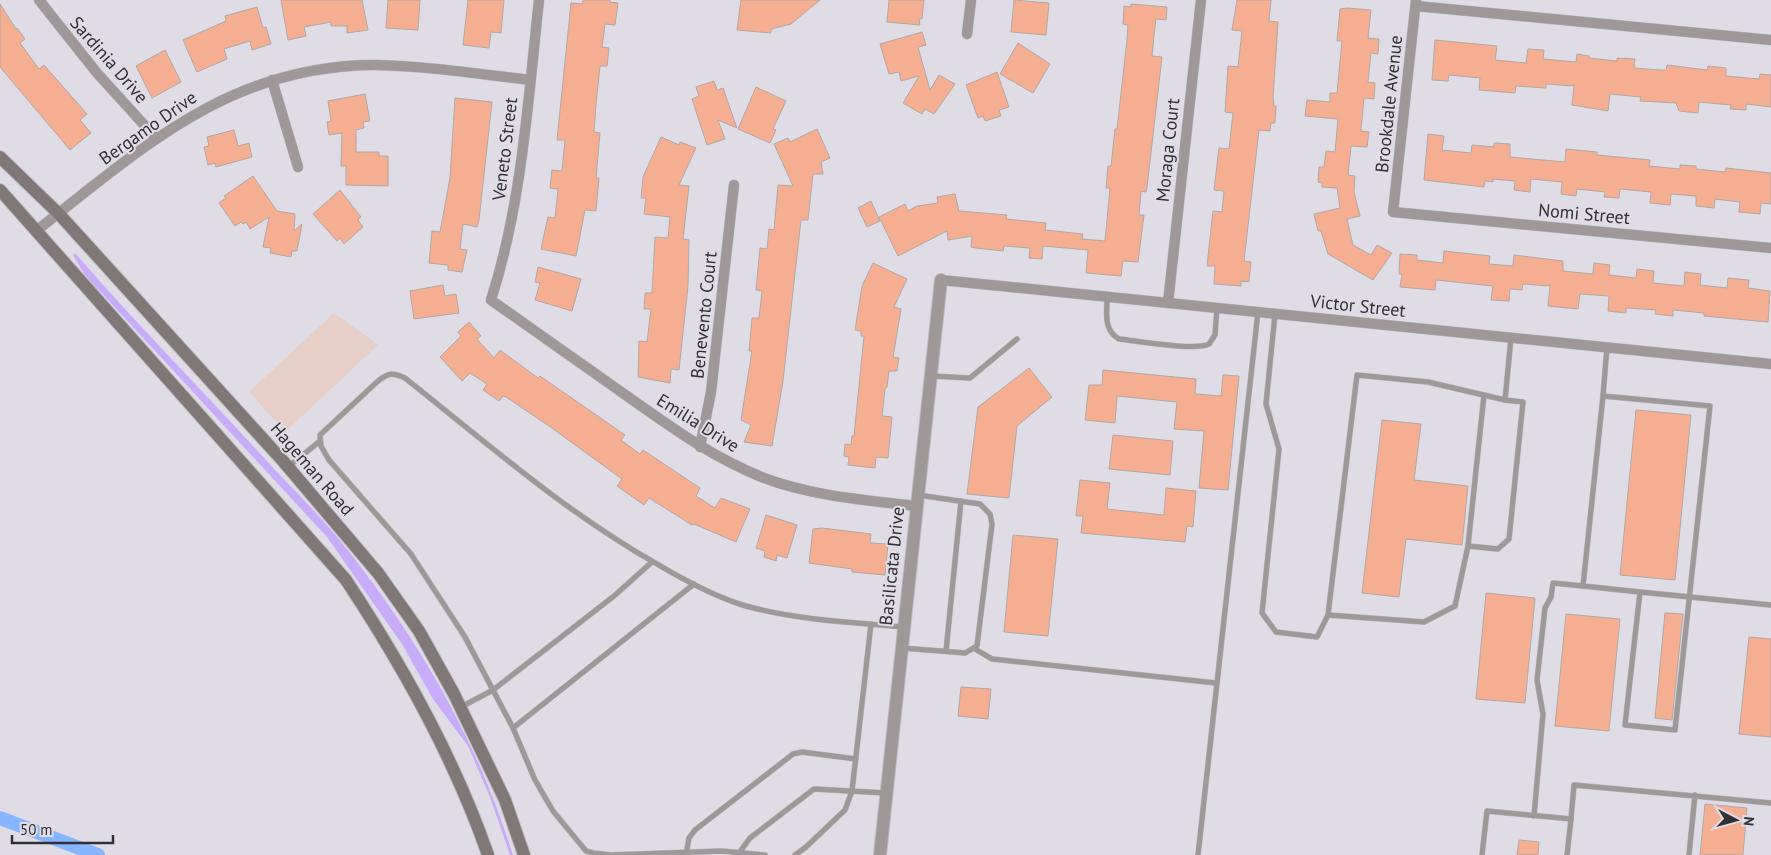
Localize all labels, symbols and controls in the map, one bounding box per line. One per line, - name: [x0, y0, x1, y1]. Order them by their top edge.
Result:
- street label: Sardinia Drive: [65, 11, 153, 108]
- street label: Brookdale Avenue: [1370, 34, 1407, 174]
- street label: Bergamo Drive: [95, 86, 201, 170]
- street label: Veneto Street: [487, 96, 522, 203]
- street label: Moraga Court: [1151, 97, 1184, 203]
- street label: Nomi Street: [1537, 198, 1631, 229]
- street label: Benevento Court: [685, 250, 722, 380]
- street label: Victor Street: [1308, 289, 1407, 322]
- street label: Emilia Drive: [653, 388, 744, 457]
- street label: Hageman Road: [266, 417, 359, 520]
- street label: Basilicata Drive: [874, 505, 909, 626]
- north arrow: [1711, 795, 1761, 845]
- scale bar: [12, 812, 114, 844]
- text: N: [1739, 816, 1758, 827]
- text: 50 m: [20, 820, 53, 839]

